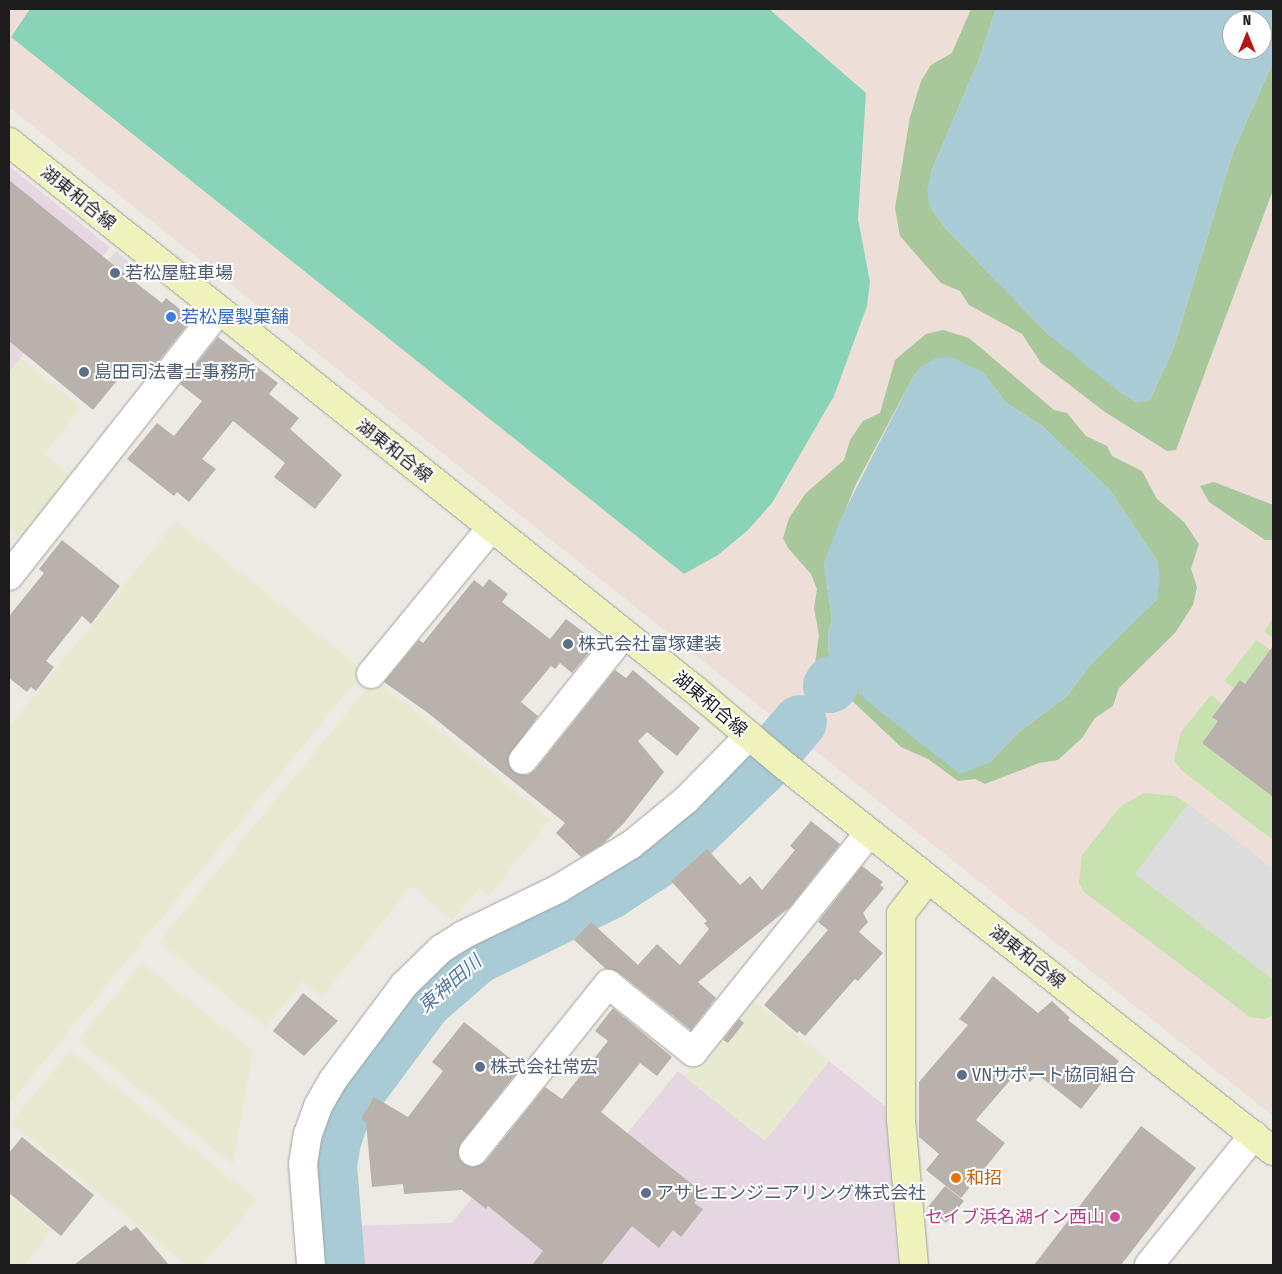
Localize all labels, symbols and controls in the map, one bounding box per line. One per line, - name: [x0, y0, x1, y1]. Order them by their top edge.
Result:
- north arrow: [1222, 10, 1272, 60]
- text: N: [1243, 12, 1251, 29]
- street label: 湖東和合線: [36, 161, 120, 235]
- place label: 若松屋駐車場: [125, 262, 233, 284]
- marker: 若松屋駐車場: [109, 267, 121, 279]
- place label: 若松屋製菓舗: [181, 306, 289, 328]
- marker: 若松屋製菓舗: [165, 311, 177, 323]
- place label: 島田司法書士事務所: [94, 361, 256, 383]
- marker: 島田司法書士事務所: [78, 366, 90, 378]
- street label: 湖東和合線: [352, 415, 436, 487]
- place label: 株式会社富塚建装: [578, 633, 722, 655]
- marker: 株式会社富塚建装: [562, 638, 574, 650]
- street label: 湖東和合線: [669, 667, 751, 741]
- street label: 湖東和合線: [985, 921, 1069, 993]
- water label: 東神田川: [414, 950, 486, 1018]
- place label: 株式会社常宏: [490, 1056, 598, 1078]
- marker: 株式会社常宏: [474, 1061, 486, 1073]
- place label: VNサポート協同組合: [972, 1064, 1136, 1086]
- marker: VNサポート協同組合: [956, 1069, 968, 1081]
- place label: 和招: [966, 1167, 1002, 1189]
- marker: 和招: [950, 1172, 962, 1184]
- place label: アサヒエンジニアリング株式会社: [656, 1182, 926, 1204]
- marker: アサヒエンジニアリング株式会社: [640, 1187, 652, 1199]
- place label: セイブ浜名湖イン西山: [925, 1206, 1105, 1228]
- marker: セイブ浜名湖イン西山: [1109, 1211, 1121, 1223]

